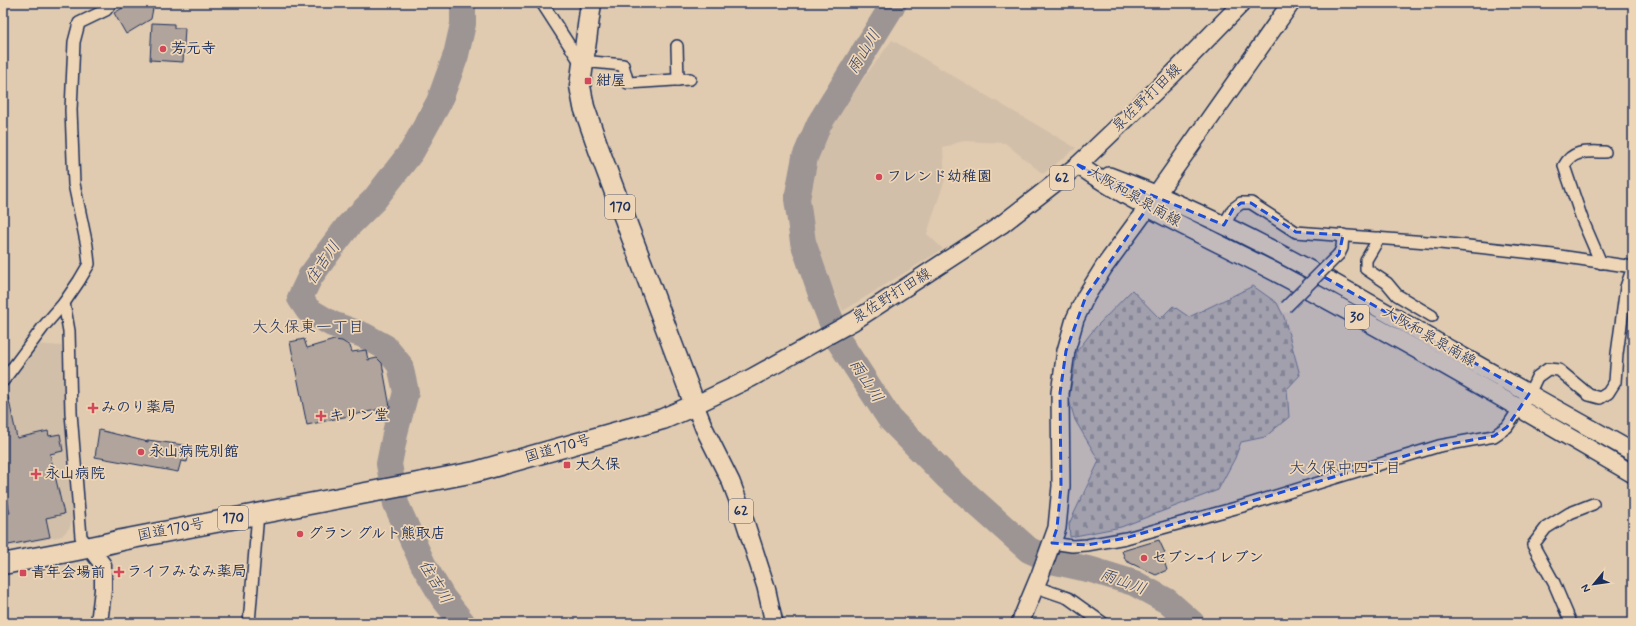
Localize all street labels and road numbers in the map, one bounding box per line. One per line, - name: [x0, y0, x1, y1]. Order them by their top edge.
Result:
- street label: 泉佐野打田線: [1108, 60, 1186, 136]
- street label: 大阪和泉泉南線: [1084, 162, 1184, 232]
- road number: 62: [1050, 166, 1074, 190]
- road number: 170: [605, 195, 635, 219]
- street label: 泉佐野打田線: [849, 264, 935, 328]
- street label: 大阪和泉泉南線: [1379, 302, 1479, 372]
- road number: 30: [1345, 305, 1369, 329]
- street label: 国道170号: [522, 430, 594, 468]
- road number: 62: [729, 499, 753, 523]
- road number: 170: [218, 506, 248, 530]
- street label: 国道170号: [136, 514, 206, 546]

